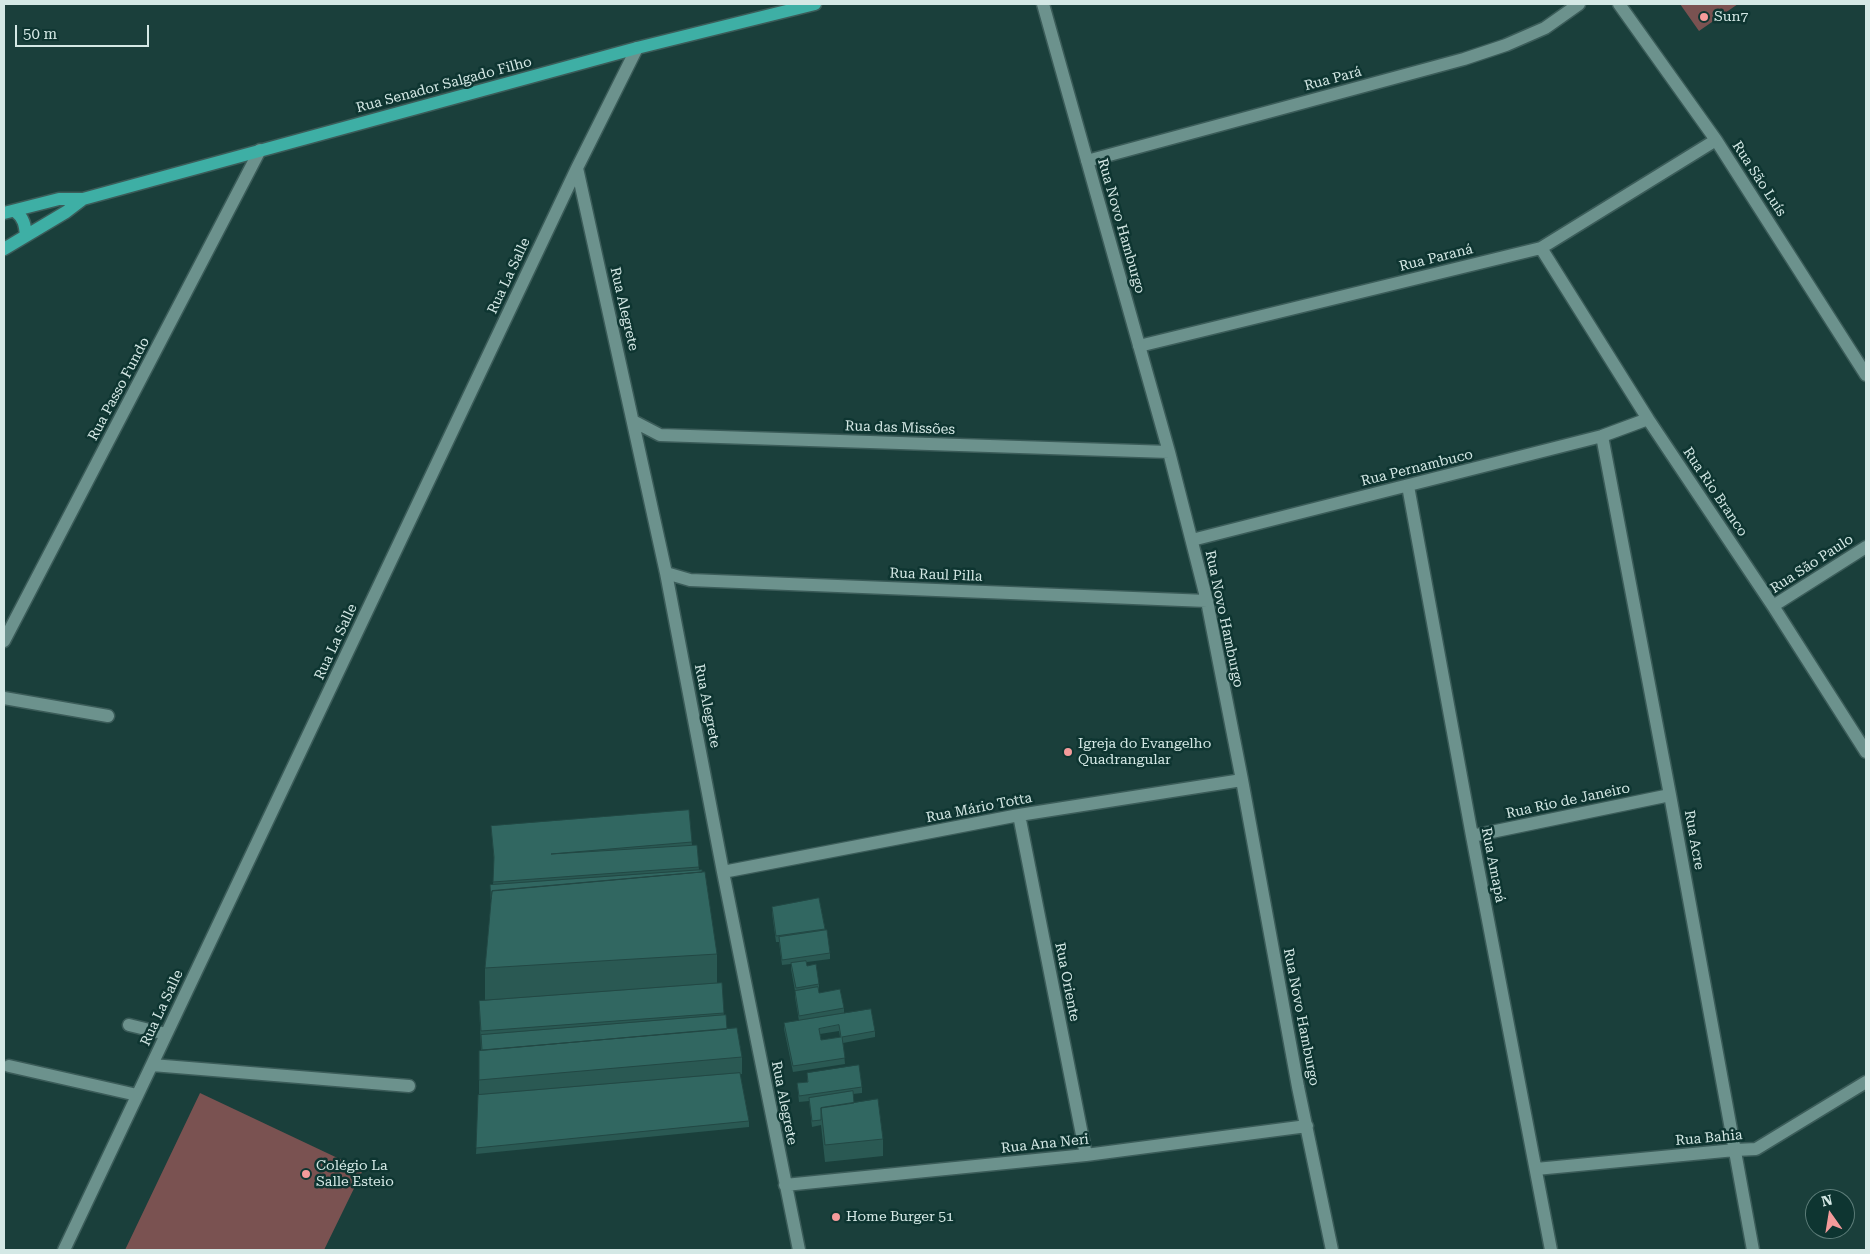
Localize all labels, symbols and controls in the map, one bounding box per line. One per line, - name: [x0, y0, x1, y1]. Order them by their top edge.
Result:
- place label: Sun7: [1714, 9, 1748, 25]
- marker: Sun7: [1698, 11, 1710, 23]
- scale bar: [18, 15, 151, 47]
- text: 50 m: [23, 25, 57, 43]
- street label: Rua Senador Salgado Filho: [354, 53, 534, 117]
- street label: Rua Pará: [1302, 63, 1364, 95]
- street label: Rua São Luís: [1728, 138, 1790, 220]
- street label: Rua Novo Hamburgo: [1094, 156, 1148, 296]
- street label: Rua La Salle: [484, 235, 534, 317]
- street label: Rua Paraná: [1397, 241, 1475, 275]
- street label: Rua Alegrete: [606, 266, 642, 352]
- street label: Rua Passo Fundo: [85, 334, 153, 444]
- street label: Rua das Missões: [845, 418, 955, 438]
- street label: Rua Rio Branco: [1679, 444, 1751, 540]
- street label: Rua Pernambuco: [1359, 446, 1475, 490]
- street label: Rua São Paulo: [1767, 531, 1857, 597]
- street label: Rua Novo Hamburgo: [1201, 549, 1247, 689]
- street label: Rua Raul Pilla: [889, 565, 983, 585]
- street label: Rua La Salle: [311, 601, 361, 683]
- street label: Rua Alegrete: [691, 663, 723, 749]
- place label: Igreja do Evangelho Quadrangular: [1078, 736, 1211, 769]
- marker: Igreja do Evangelho Quadrangular: [1062, 746, 1074, 758]
- street label: Rua Rio de Janeiro: [1504, 780, 1632, 822]
- street label: Rua Mário Totta: [925, 789, 1033, 827]
- street label: Rua Acre: [1680, 809, 1708, 871]
- street label: Rua Amapá: [1477, 826, 1509, 904]
- street label: Rua Oriente: [1051, 941, 1083, 1023]
- street label: Rua Novo Hamburgo: [1279, 947, 1323, 1087]
- street label: Rua La Salle: [137, 967, 187, 1049]
- street label: Rua Alegrete: [768, 1060, 800, 1146]
- street label: Rua Bahia: [1675, 1127, 1743, 1149]
- street label: Rua Ana Neri: [1000, 1131, 1090, 1157]
- place label: Colégio La Salle Esteio: [316, 1158, 394, 1190]
- marker: Colégio La Salle Esteio: [300, 1168, 312, 1180]
- north arrow: [1805, 1189, 1855, 1239]
- text: N: [1820, 1191, 1834, 1209]
- place label: Home Burger 51: [846, 1209, 954, 1225]
- marker: Home Burger 51: [830, 1211, 842, 1223]

